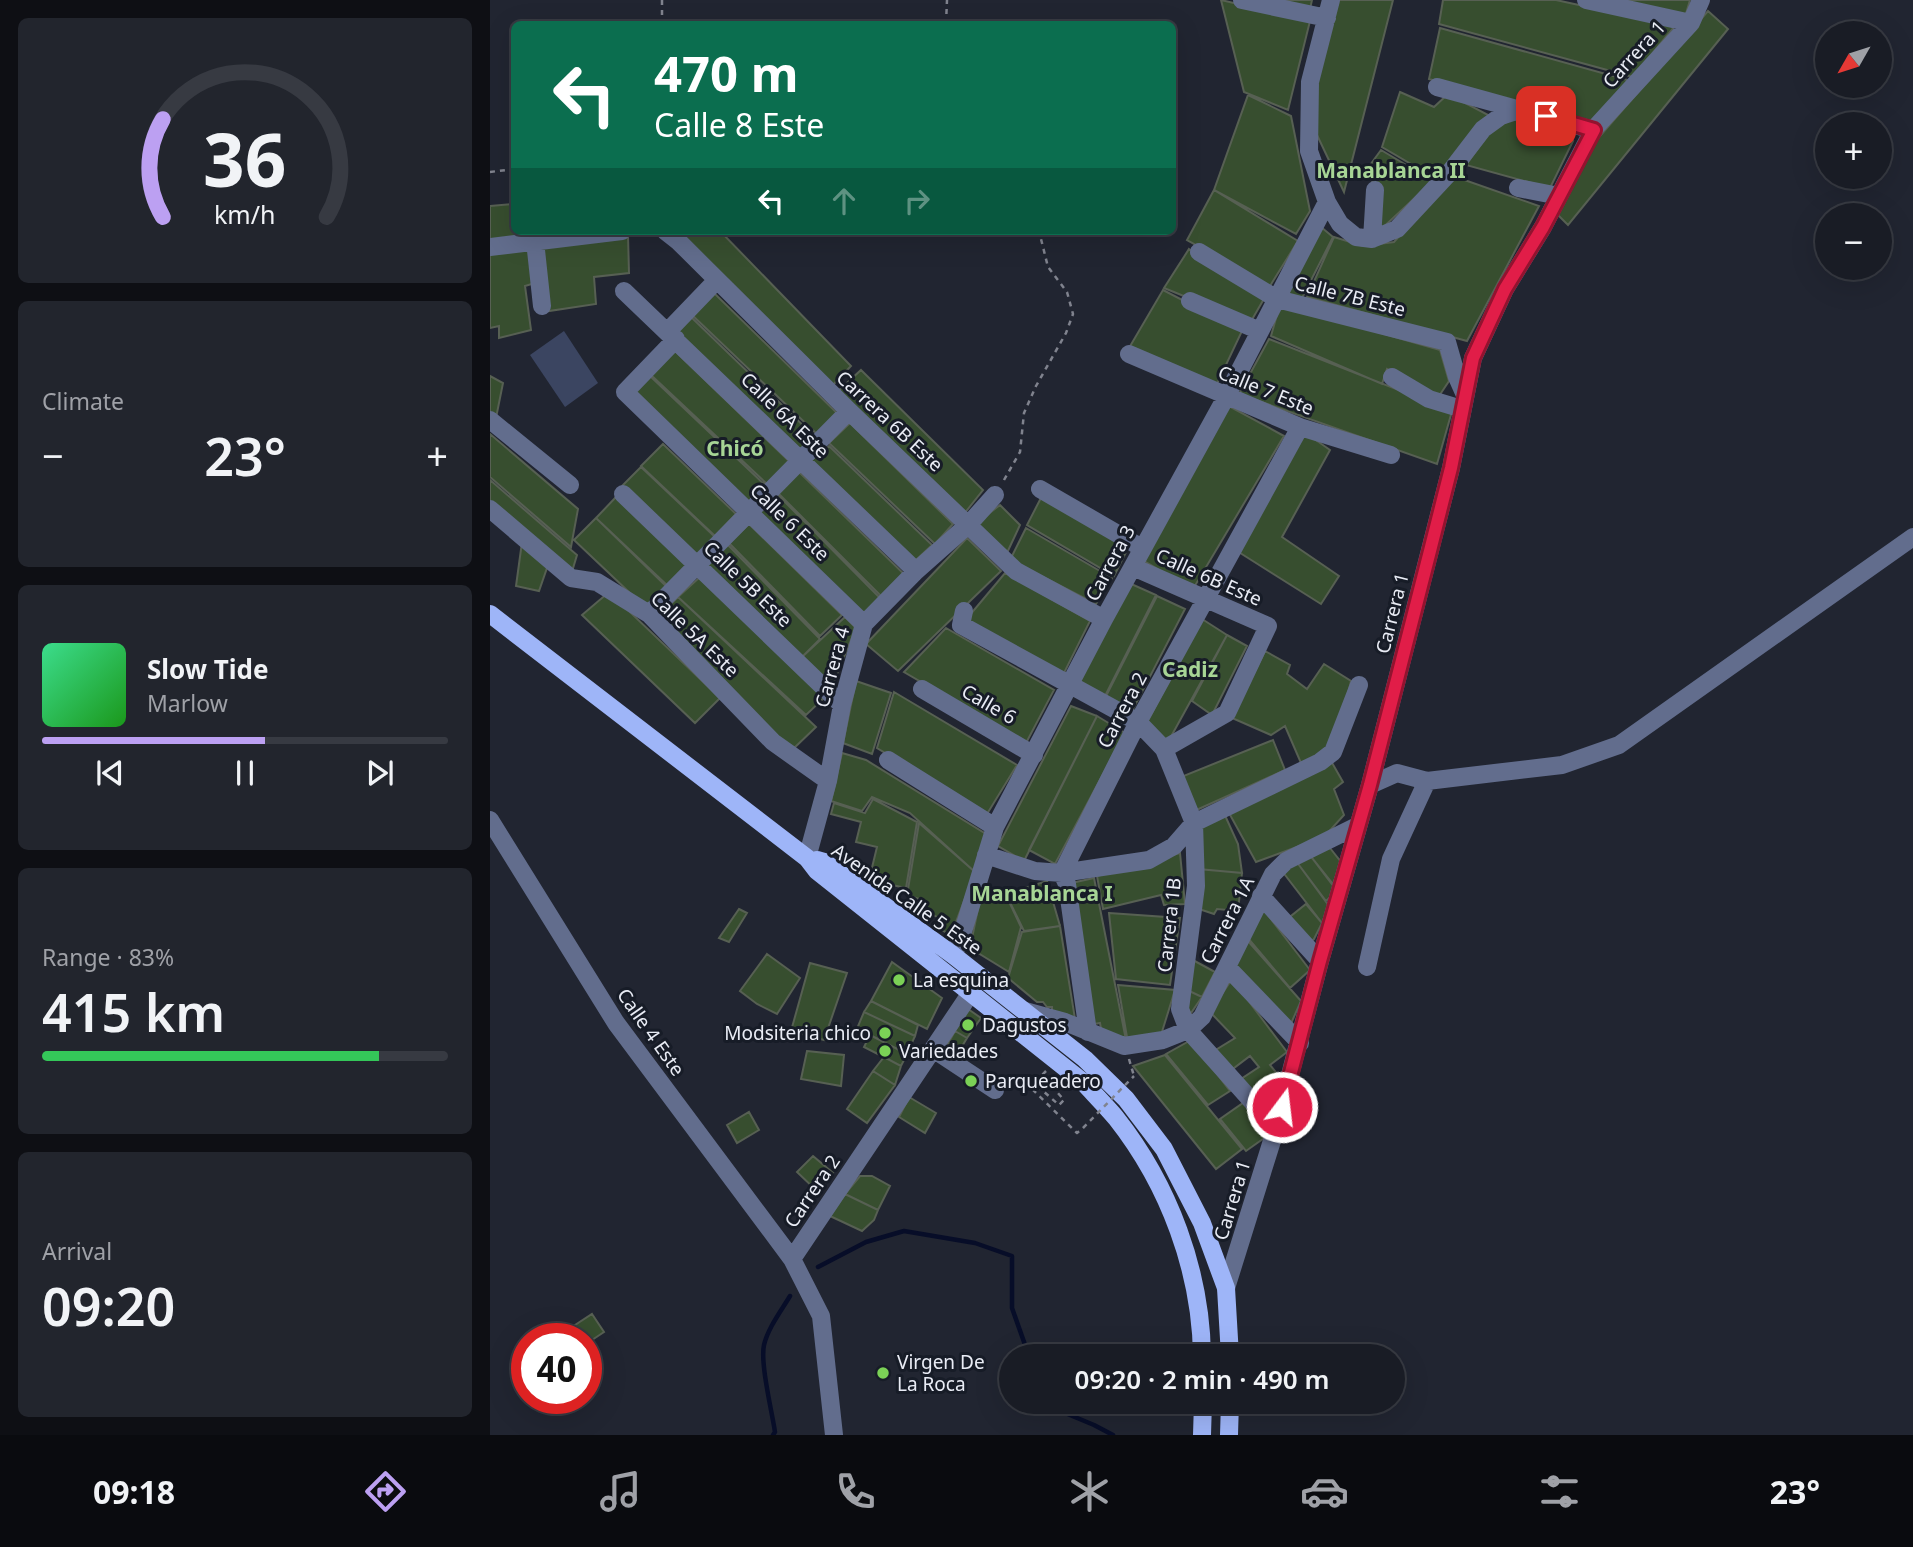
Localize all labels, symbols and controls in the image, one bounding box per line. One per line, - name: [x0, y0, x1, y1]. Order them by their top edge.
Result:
- street label: Carrera 1: [1597, 15, 1671, 93]
- north arrow: [1815, 21, 1892, 98]
- map controls: [1815, 21, 1892, 280]
- text: 470 m: [654, 40, 799, 106]
- icon: left: [539, 49, 630, 140]
- pin: [1516, 86, 1576, 146]
- icon: arrive: [1527, 97, 1565, 135]
- text: Calle 8 Este: [654, 103, 824, 146]
- text: 36: [203, 109, 287, 208]
- button: +: [1815, 112, 1892, 189]
- district label: Manablanca II: [1316, 156, 1466, 184]
- icon: left: [752, 182, 790, 220]
- icon: ahead: [825, 182, 863, 220]
- icon: right: [898, 182, 936, 220]
- text: km/h: [214, 197, 276, 231]
- button: −: [1815, 203, 1892, 280]
- street label: Calle 7B Este: [1292, 270, 1408, 322]
- street label: Calle 7 Este: [1214, 359, 1318, 421]
- street label: Carrera 6B Este: [831, 365, 949, 477]
- street label: Calle 6A Este: [735, 366, 835, 464]
- text: Climate: [42, 385, 124, 417]
- text: 23°: [204, 420, 286, 491]
- text: −: [42, 429, 64, 481]
- text: +: [426, 429, 448, 481]
- district label: Chicó: [706, 434, 764, 462]
- street label: Calle 6 Este: [745, 478, 835, 566]
- street label: Carrera 3: [1079, 520, 1141, 606]
- street label: Calle 5B Este: [698, 535, 798, 633]
- street label: Calle 6B Este: [1152, 542, 1266, 612]
- street label: Carrera 1: [1369, 570, 1415, 656]
- street label: Calle 5A Este: [645, 585, 745, 683]
- street label: Carrera 4: [809, 624, 855, 710]
- text: Slow Tide: [147, 651, 269, 687]
- district label: Cadiz: [1162, 655, 1218, 683]
- street label: Carrera 2: [1091, 667, 1153, 753]
- street label: Calle 6: [957, 678, 1021, 730]
- text: Marlow: [147, 687, 228, 719]
- icon: previous: [91, 754, 129, 792]
- icon: pause: [226, 754, 264, 792]
- icon: next: [361, 754, 399, 792]
- street label: Avenida Calle 5 Este: [827, 837, 987, 961]
- street label: Carrera 1A: [1194, 871, 1260, 968]
- street label: Carrera 1B: [1151, 876, 1187, 974]
- district label: Manablanca I: [971, 879, 1113, 907]
- text: Range · 83%: [42, 941, 174, 973]
- place label: La esquina: [913, 967, 1009, 993]
- marker: La esquina: [891, 972, 907, 988]
- text: 415 km: [42, 976, 225, 1047]
- street label: Calle 4 Este: [611, 983, 691, 1081]
- place label: Dagustos: [982, 1012, 1067, 1038]
- marker: Dagustos: [960, 1017, 976, 1033]
- place label: Modsiteria chico: [724, 1020, 871, 1046]
- marker: Modsiteria chico: [877, 1025, 893, 1041]
- place label: Variedades: [899, 1038, 998, 1064]
- marker: Variedades: [877, 1043, 893, 1059]
- place label: Parqueadero: [985, 1068, 1101, 1094]
- position arrow: [1245, 1070, 1319, 1144]
- marker: Parqueadero: [963, 1073, 979, 1089]
- street label: Carrera 2: [778, 1149, 846, 1233]
- street label: Carrera 1: [1207, 1157, 1257, 1243]
- text: Arrival: [42, 1235, 112, 1267]
- text: 09:20: [42, 1270, 175, 1341]
- speed limit sign: 40: [511, 1323, 602, 1414]
- place label: Virgen De La Roca: [897, 1349, 985, 1397]
- text: 09:20 · 2 min · 490 m: [1075, 1361, 1329, 1397]
- marker: Virgen De La Roca: [875, 1365, 891, 1381]
- icon: directions: [361, 1467, 410, 1516]
- icon: music: [596, 1467, 645, 1516]
- icon: phone: [831, 1467, 880, 1516]
- icon: climate: [1065, 1467, 1114, 1516]
- icon: car: [1300, 1467, 1349, 1516]
- icon: filters: [1535, 1467, 1584, 1516]
- text: 09:18: [93, 1470, 175, 1513]
- text: 23°: [1770, 1470, 1820, 1513]

